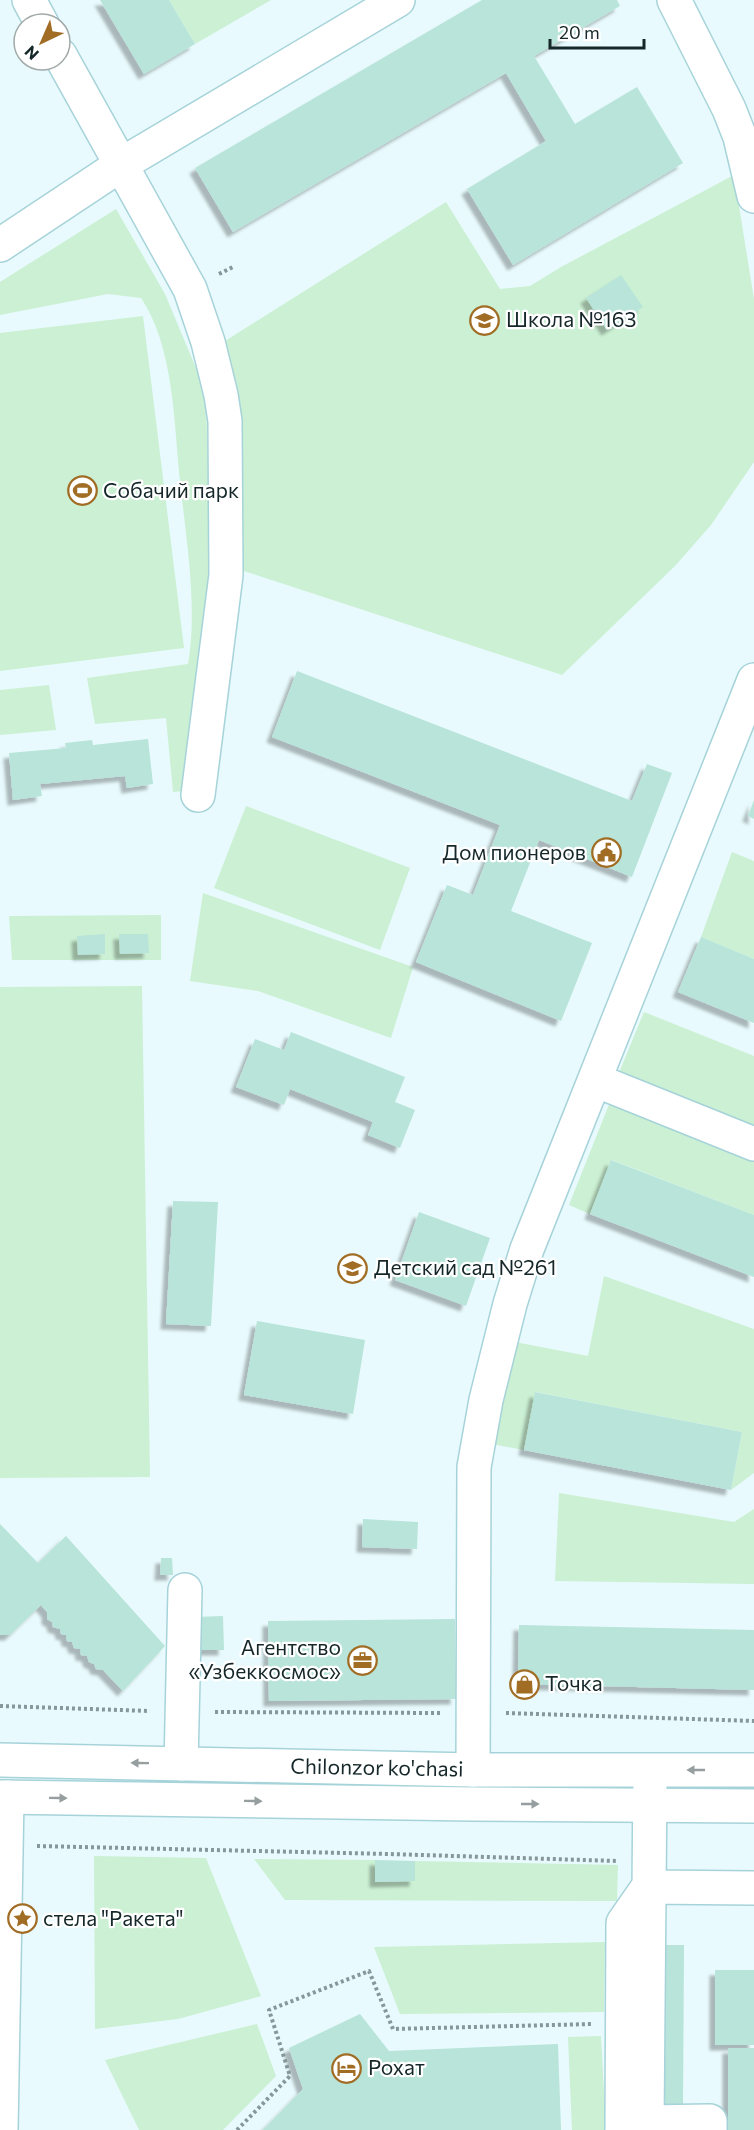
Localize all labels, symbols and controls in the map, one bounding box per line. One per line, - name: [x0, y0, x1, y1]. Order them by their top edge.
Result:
- north arrow: [12, 12, 72, 72]
- scale bar: [550, 12, 644, 50]
- text: 20 m: [559, 21, 600, 43]
- text: N: [20, 42, 42, 64]
- school or university icon: Школа №163: [469, 304, 501, 336]
- place label: Школа №163: [506, 306, 636, 331]
- sports icon: Собачий парк: [66, 475, 98, 507]
- place label: Собачий парк: [103, 477, 239, 502]
- public building icon: Дом пионеров: [591, 837, 623, 869]
- place label: Дом пионеров: [443, 839, 586, 864]
- school or university icon: Детский сад №261: [337, 1252, 369, 1284]
- place label: Детский сад №261: [374, 1254, 557, 1279]
- place label: Агентство «Узбеккосмос»: [189, 1634, 341, 1683]
- office icon: Агентство «Узбеккосмос»: [346, 1644, 378, 1676]
- shop icon: Точка: [508, 1668, 540, 1700]
- place label: Точка: [545, 1670, 603, 1695]
- street label: Chilonzor ko'chasi: [290, 1752, 464, 1781]
- one-way arrow: [130, 1758, 149, 1768]
- one-way arrow: [686, 1765, 705, 1775]
- one-way arrow: [49, 1793, 68, 1803]
- one-way arrow: [244, 1796, 263, 1806]
- one-way arrow: [521, 1800, 540, 1809]
- place icon: стела "Ракета": [6, 1903, 38, 1935]
- place label: стела "Ракета": [43, 1905, 184, 1930]
- hotel icon: Рохат: [331, 2052, 363, 2084]
- place label: Рохат: [368, 2054, 425, 2079]

